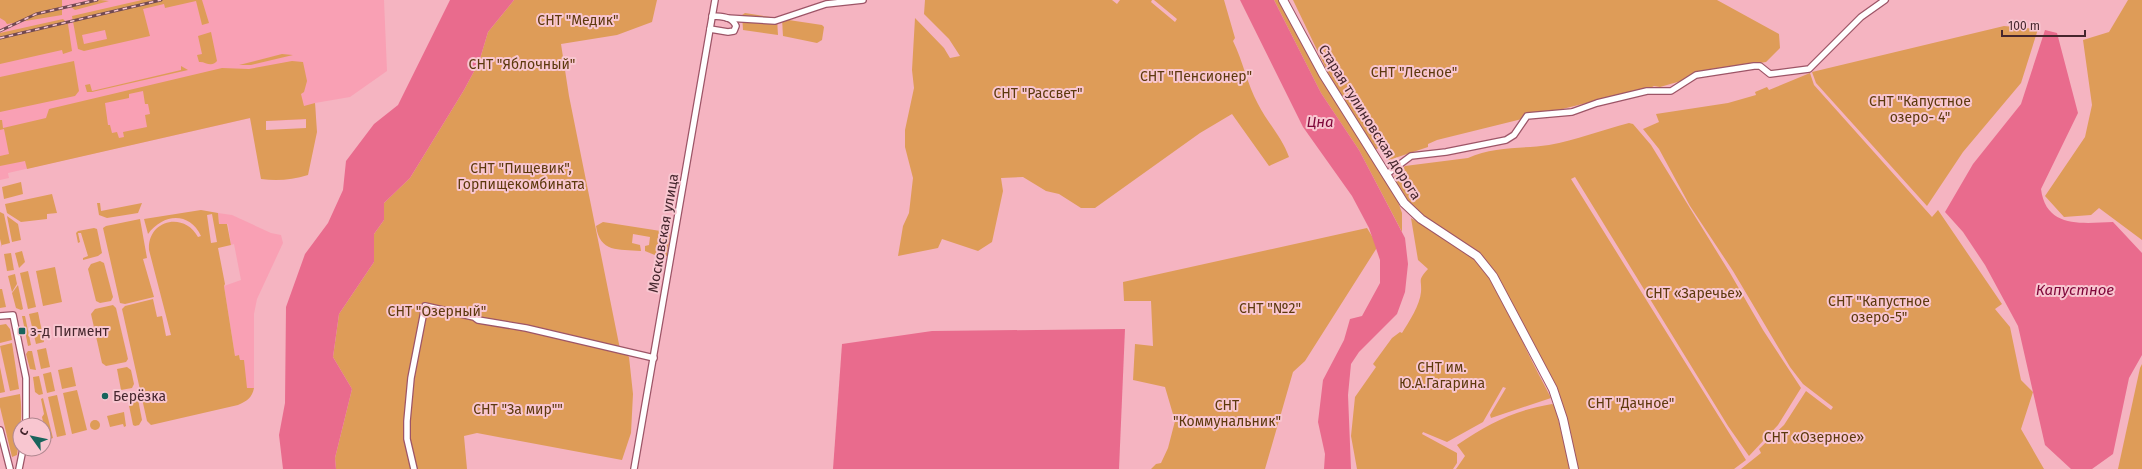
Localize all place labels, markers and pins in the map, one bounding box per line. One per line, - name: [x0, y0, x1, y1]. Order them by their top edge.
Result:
- place label: з-д Пигмент: [30, 323, 110, 340]
- marker: з-д Пигмент: [17, 326, 27, 336]
- place label: Берёзка: [113, 388, 166, 405]
- marker: Берёзка: [100, 391, 110, 401]

